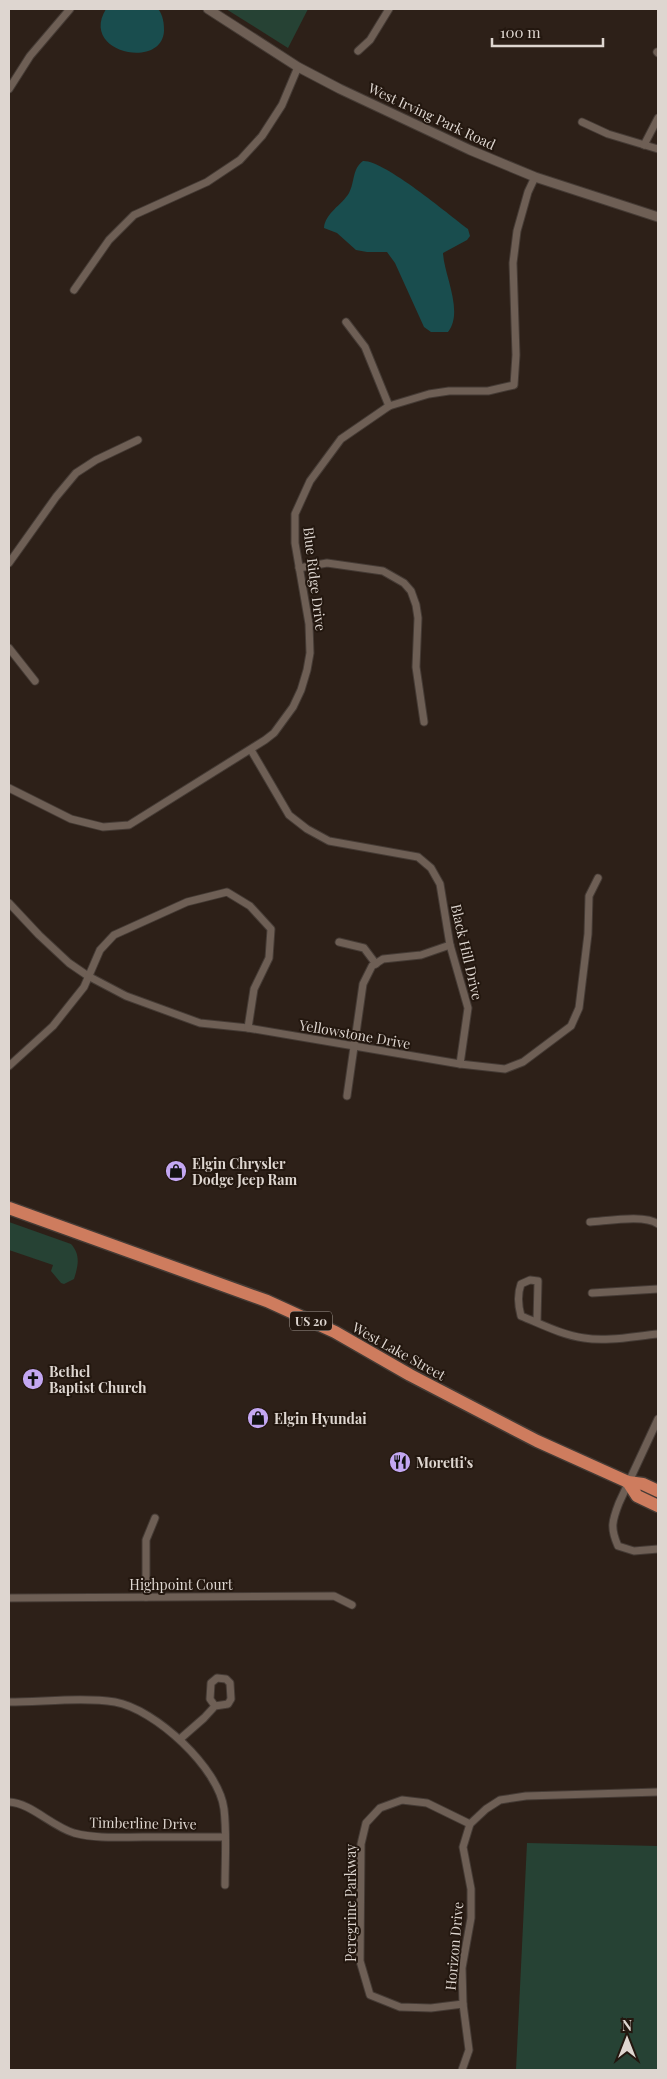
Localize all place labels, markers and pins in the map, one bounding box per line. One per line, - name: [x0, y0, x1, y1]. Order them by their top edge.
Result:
- place label: Elgin Chrysler Dodge Jeep Ram: [192, 1154, 298, 1189]
- shop icon: Elgin Chrysler Dodge Jeep Ram: [164, 1159, 188, 1183]
- place label: Bethel Baptist Church: [49, 1362, 147, 1397]
- church icon: Bethel Baptist Church: [21, 1367, 45, 1391]
- shop icon: Elgin Hyundai: [246, 1406, 270, 1430]
- place label: Elgin Hyundai: [274, 1409, 367, 1428]
- restaurant icon: Moretti's: [388, 1450, 412, 1474]
- place label: Moretti's: [416, 1453, 473, 1472]

